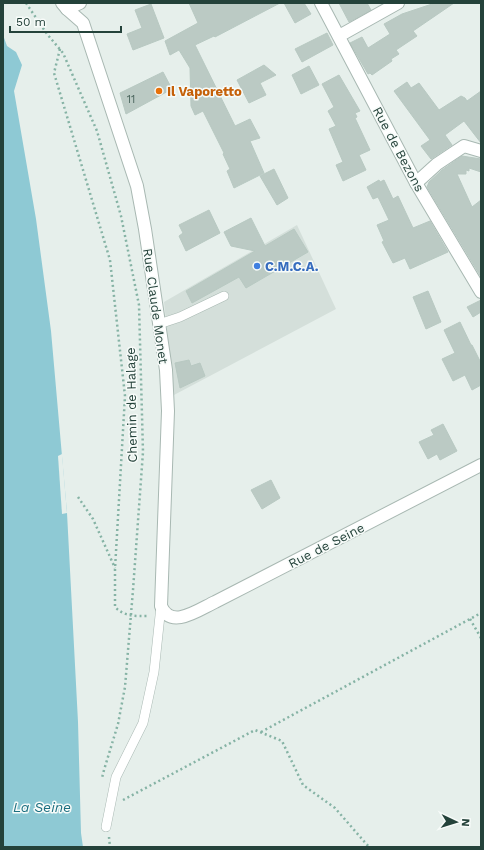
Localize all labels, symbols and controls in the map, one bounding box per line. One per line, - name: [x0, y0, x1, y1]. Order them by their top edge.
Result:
- scale bar: [10, 8, 121, 34]
- text: 50 m: [16, 15, 46, 29]
- place label: Il Vaporetto: [167, 84, 242, 99]
- marker: Il Vaporetto: [154, 86, 164, 96]
- house number: 11: [127, 93, 135, 106]
- street label: Rue de Bezons: [370, 104, 427, 194]
- street label: Rue Claude Monet: [140, 247, 171, 365]
- place label: C.M.C.A.: [265, 259, 319, 274]
- marker: C.M.C.A.: [252, 261, 262, 271]
- street label: Chemin de Halage: [123, 347, 140, 463]
- street label: Rue de Seine: [286, 520, 367, 571]
- water label: La Seine: [13, 799, 71, 815]
- north arrow: [436, 802, 476, 842]
- text: N: [459, 818, 472, 827]

